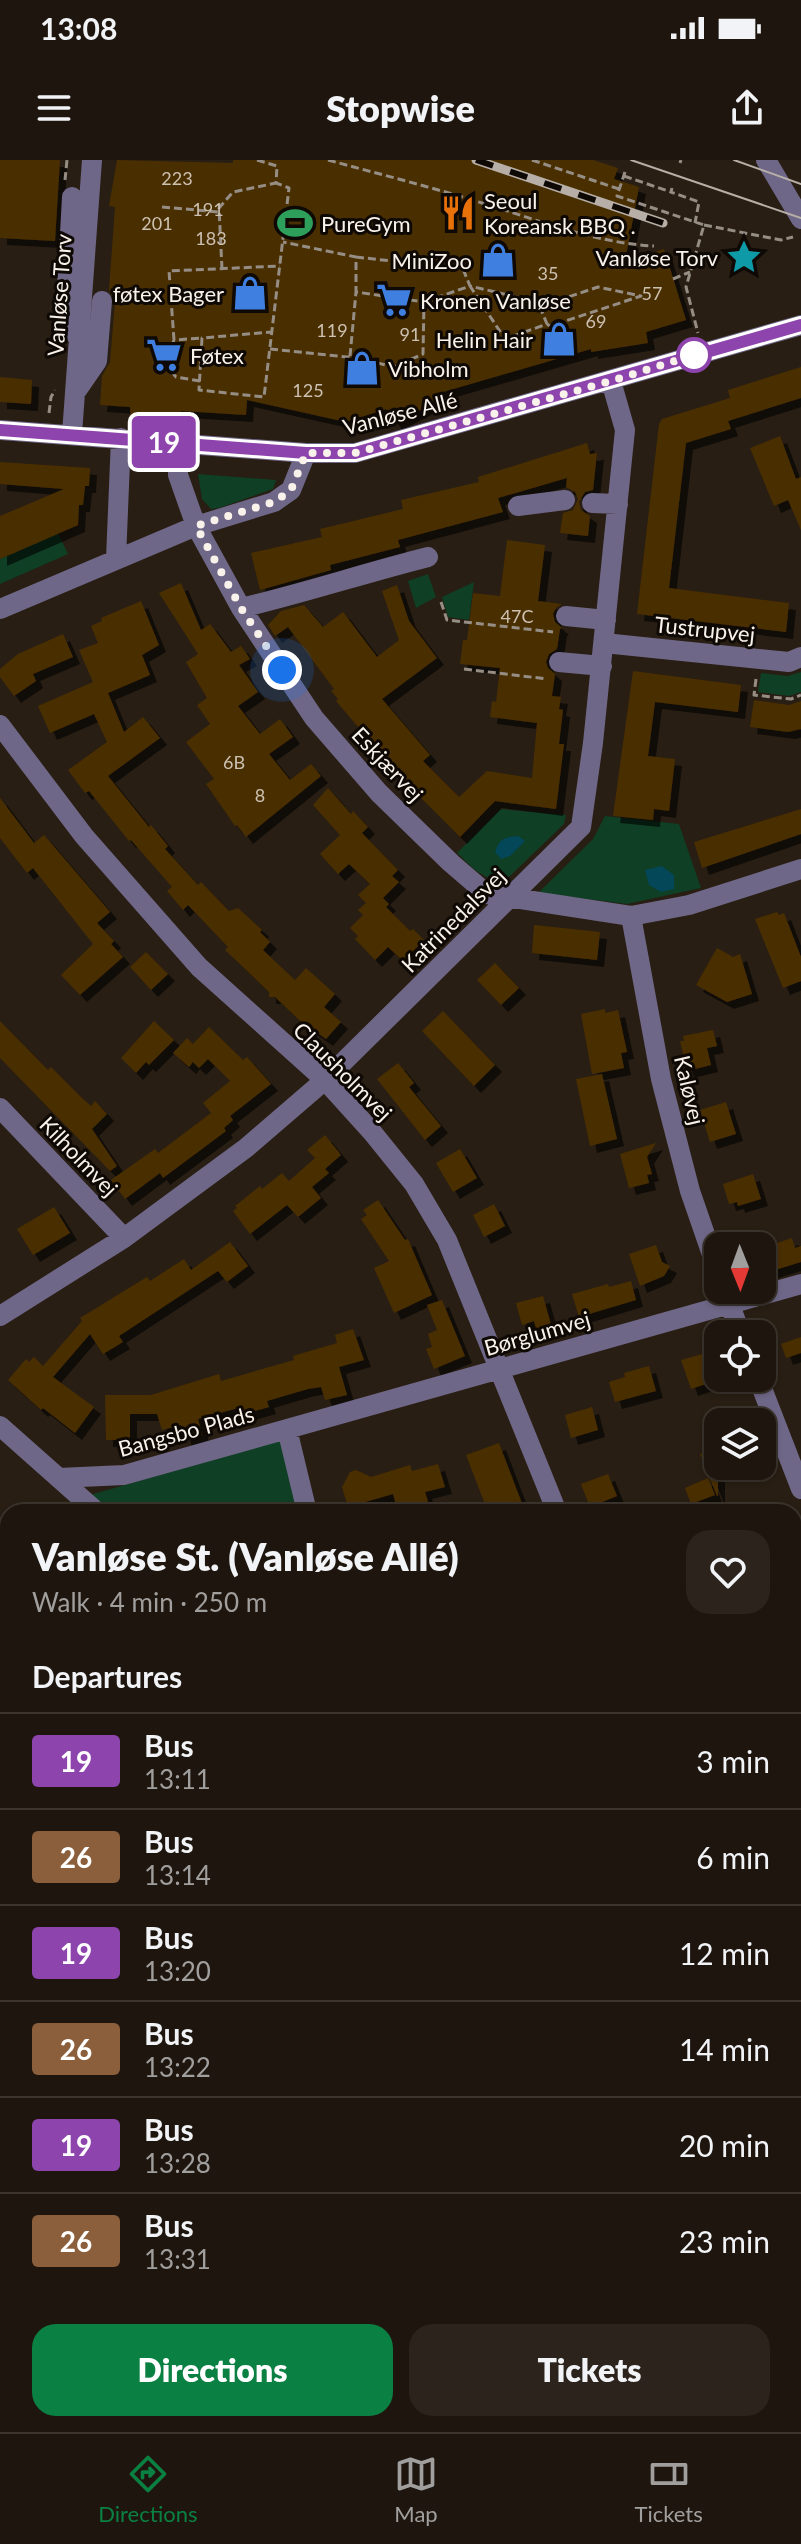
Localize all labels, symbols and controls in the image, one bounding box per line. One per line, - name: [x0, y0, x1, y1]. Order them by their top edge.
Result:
- text: 13:08: [40, 10, 117, 46]
- icon: menu: [32, 86, 76, 130]
- text: Stopwise: [326, 86, 475, 130]
- icon: share: [725, 86, 769, 130]
- house number: 223: [161, 167, 193, 189]
- place label: Seoul Koreansk BBQ .: [484, 187, 636, 239]
- restaurant icon: Seoul Koreansk BBQ .: [439, 194, 477, 232]
- house number: 191: [192, 198, 224, 220]
- sports icon: PureGym: [276, 204, 314, 242]
- place label: PureGym: [321, 210, 411, 237]
- house number: 201: [141, 212, 173, 234]
- house number: 183: [195, 227, 227, 249]
- street label: Vanløse Torv: [41, 232, 77, 357]
- place icon: Vanløse Torv: [725, 238, 763, 276]
- shop icon: MiniZoo: [479, 241, 517, 279]
- place label: Vanløse Torv: [596, 244, 719, 271]
- place label: MiniZoo: [391, 247, 472, 274]
- house number: 35: [538, 262, 558, 284]
- shop icon: føtex Bager: [231, 274, 269, 312]
- place label: føtex Bager: [113, 280, 224, 307]
- supermarket icon: Kronen Vanløse: [375, 281, 413, 319]
- house number: 57: [642, 282, 662, 304]
- place label: Kronen Vanløse: [420, 287, 571, 314]
- house number: 69: [586, 310, 606, 332]
- house number: 119: [316, 319, 348, 341]
- shop icon: Helin Hair: [540, 320, 578, 358]
- house number: 91: [400, 323, 420, 345]
- place label: Helin Hair: [436, 326, 533, 353]
- supermarket icon: Føtex: [145, 336, 183, 374]
- unlabelled marker: [677, 338, 711, 372]
- place label: Føtex: [190, 342, 244, 369]
- shop icon: Vibholm: [343, 349, 381, 387]
- place label: Vibholm: [388, 355, 469, 382]
- house number: 125: [292, 379, 324, 401]
- street label: Vanløse Allé: [340, 386, 460, 440]
- line badge: 19: [128, 416, 200, 468]
- text: 19: [148, 425, 180, 459]
- house number: 47C: [501, 605, 533, 627]
- street label: Tustrupvej: [654, 610, 756, 648]
- your location: [262, 650, 302, 690]
- street label: Eskjærvej: [347, 721, 429, 807]
- house number: 6B: [223, 751, 245, 773]
- house number: 8: [255, 784, 265, 806]
- street label: Katrinedalsvej: [395, 862, 511, 978]
- street label: Clausholmvej: [288, 1016, 398, 1126]
- street label: Kaløvej: [669, 1053, 711, 1127]
- street label: Kilholmvej: [34, 1110, 124, 1202]
- north arrow: [704, 1232, 776, 1304]
- map controls: [704, 1232, 776, 1480]
- street label: Børglumvej: [481, 1305, 593, 1361]
- button: locate: [704, 1320, 776, 1392]
- street label: Bangsbo Plads: [115, 1400, 257, 1462]
- button: layers: [704, 1408, 776, 1480]
- button: heart: [686, 1530, 770, 1614]
- text: Vanløse St. (Vanløse Allé): [32, 1533, 459, 1579]
- text: Walk · 4 min · 250 m: [32, 1586, 267, 1618]
- text: Departures: [32, 1658, 182, 1694]
- text: Bus: [144, 1727, 194, 1763]
- text: 3 min: [696, 1743, 770, 1779]
- text: 19: [60, 1744, 92, 1778]
- text: 13:11: [144, 1763, 211, 1795]
- text: Bus: [144, 1823, 194, 1859]
- text: 6 min: [696, 1839, 770, 1875]
- text: 26: [60, 1840, 92, 1874]
- text: 13:14: [144, 1859, 211, 1891]
- text: Bus: [144, 1919, 194, 1955]
- text: 12 min: [679, 1935, 770, 1971]
- text: 19: [60, 1936, 92, 1970]
- text: 13:20: [144, 1955, 211, 1987]
- text: Bus: [144, 2015, 194, 2051]
- text: 14 min: [679, 2031, 770, 2067]
- text: 26: [60, 2032, 92, 2066]
- text: 13:22: [144, 2051, 211, 2083]
- text: Bus: [144, 2111, 194, 2147]
- text: 20 min: [679, 2127, 770, 2163]
- text: 19: [60, 2128, 92, 2162]
- text: 13:28: [144, 2147, 211, 2179]
- text: Bus: [144, 2207, 194, 2243]
- text: 23 min: [679, 2223, 770, 2259]
- text: 26: [60, 2224, 92, 2258]
- text: 13:31: [144, 2243, 211, 2275]
- button: Directions: [32, 2324, 393, 2416]
- button: Tickets: [409, 2324, 770, 2416]
- tab: Directions: [98, 2452, 198, 2527]
- tab: Map: [394, 2452, 438, 2527]
- tab: Tickets: [635, 2452, 703, 2527]

